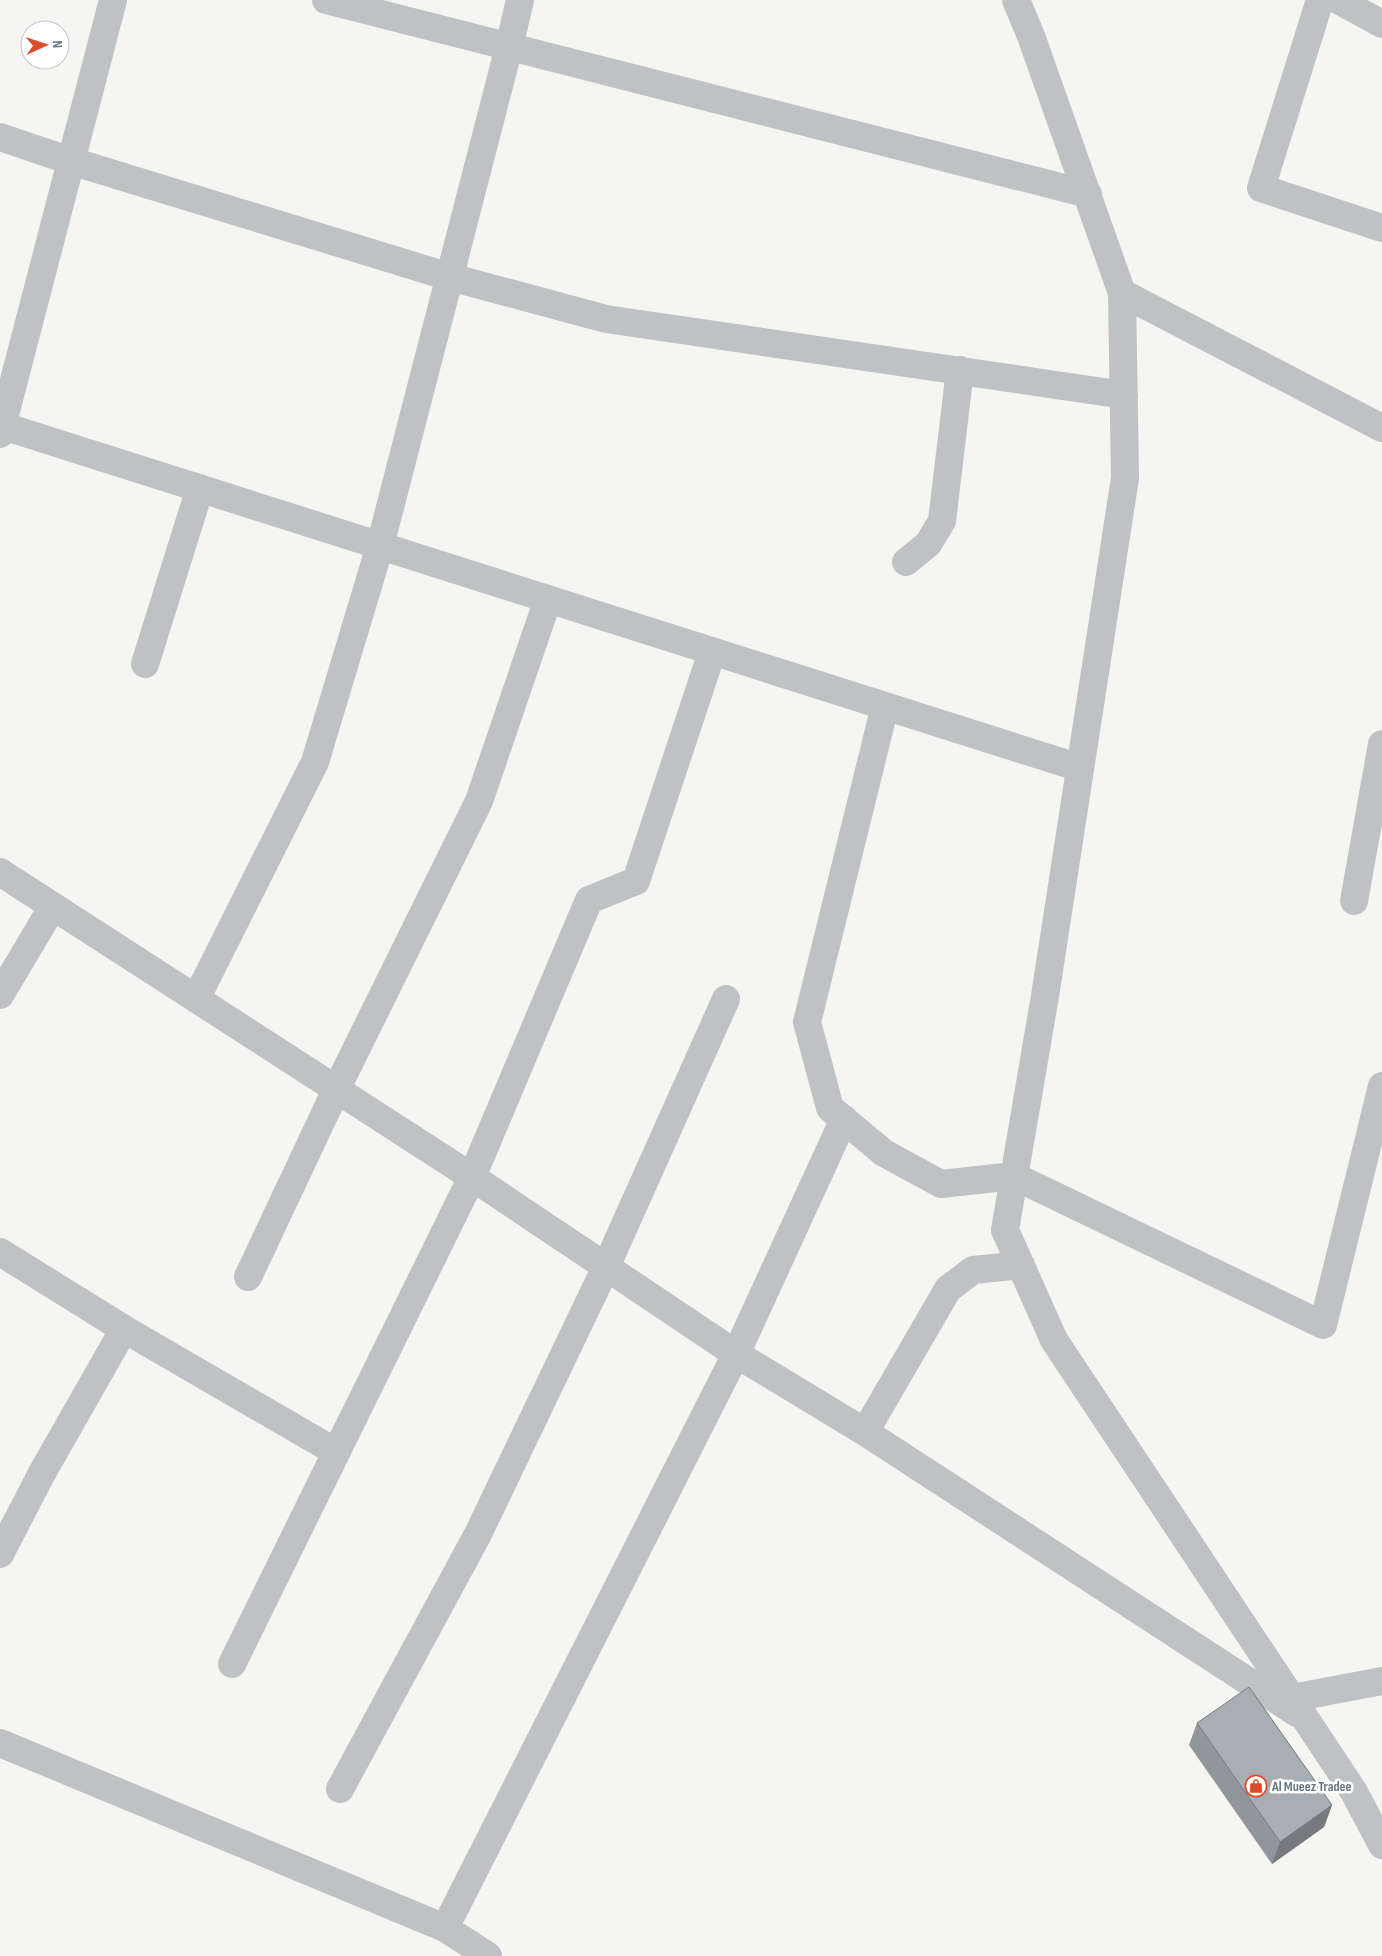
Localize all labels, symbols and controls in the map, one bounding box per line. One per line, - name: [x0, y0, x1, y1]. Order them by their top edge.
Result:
- north arrow: [20, 20, 70, 70]
- text: N: [49, 40, 66, 49]
- shop icon: Al Mueez Tradee: [1244, 1774, 1268, 1798]
- place label: Al Mueez Tradee: [1271, 1778, 1352, 1795]

